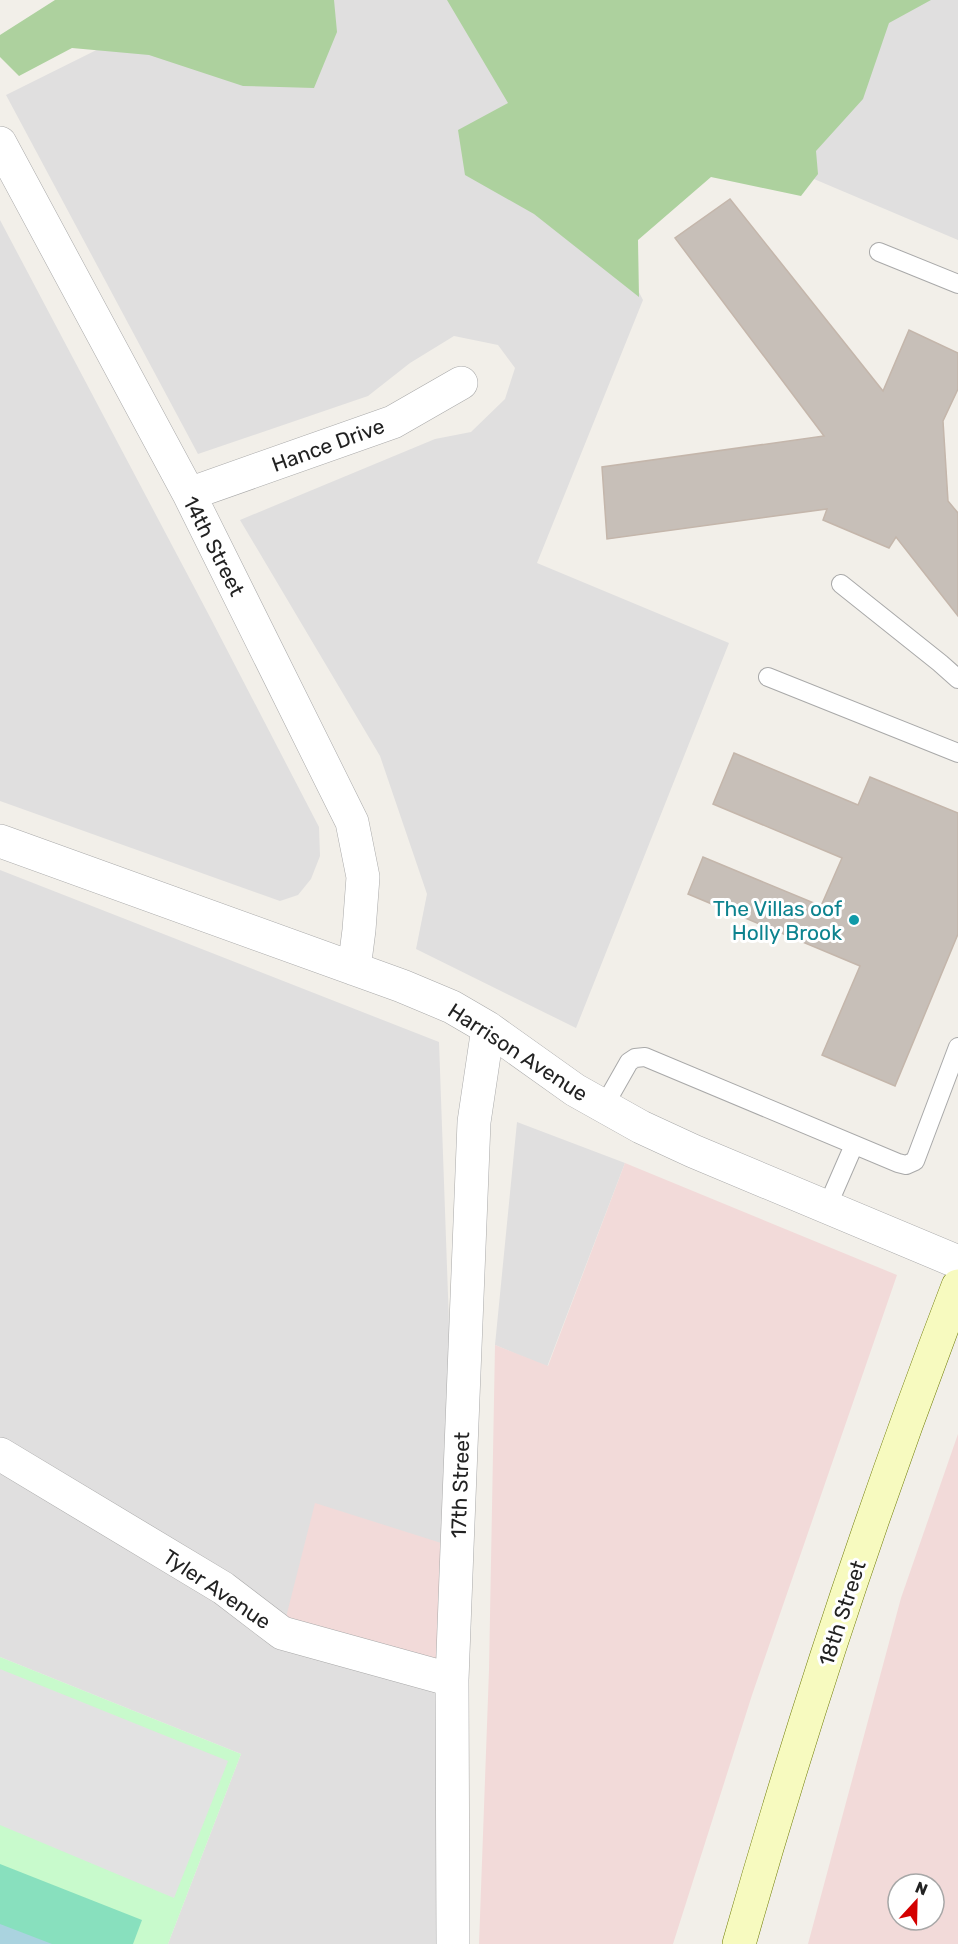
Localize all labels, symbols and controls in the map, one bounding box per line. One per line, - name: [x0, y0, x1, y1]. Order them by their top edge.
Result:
- street label: Hance Drive: [268, 413, 388, 477]
- street label: 14th Street: [178, 492, 250, 600]
- place label: The Villas oof Holly Brook: [713, 896, 842, 945]
- marker: The Villas oof Holly Brook: [847, 913, 861, 927]
- street label: Harrison Avenue: [444, 998, 592, 1106]
- street label: 17th Street: [446, 1431, 474, 1539]
- street label: Tyler Avenue: [158, 1544, 276, 1634]
- street label: 18th Street: [813, 1557, 871, 1669]
- north arrow: [886, 1872, 946, 1932]
- text: N: [913, 1878, 930, 1900]

